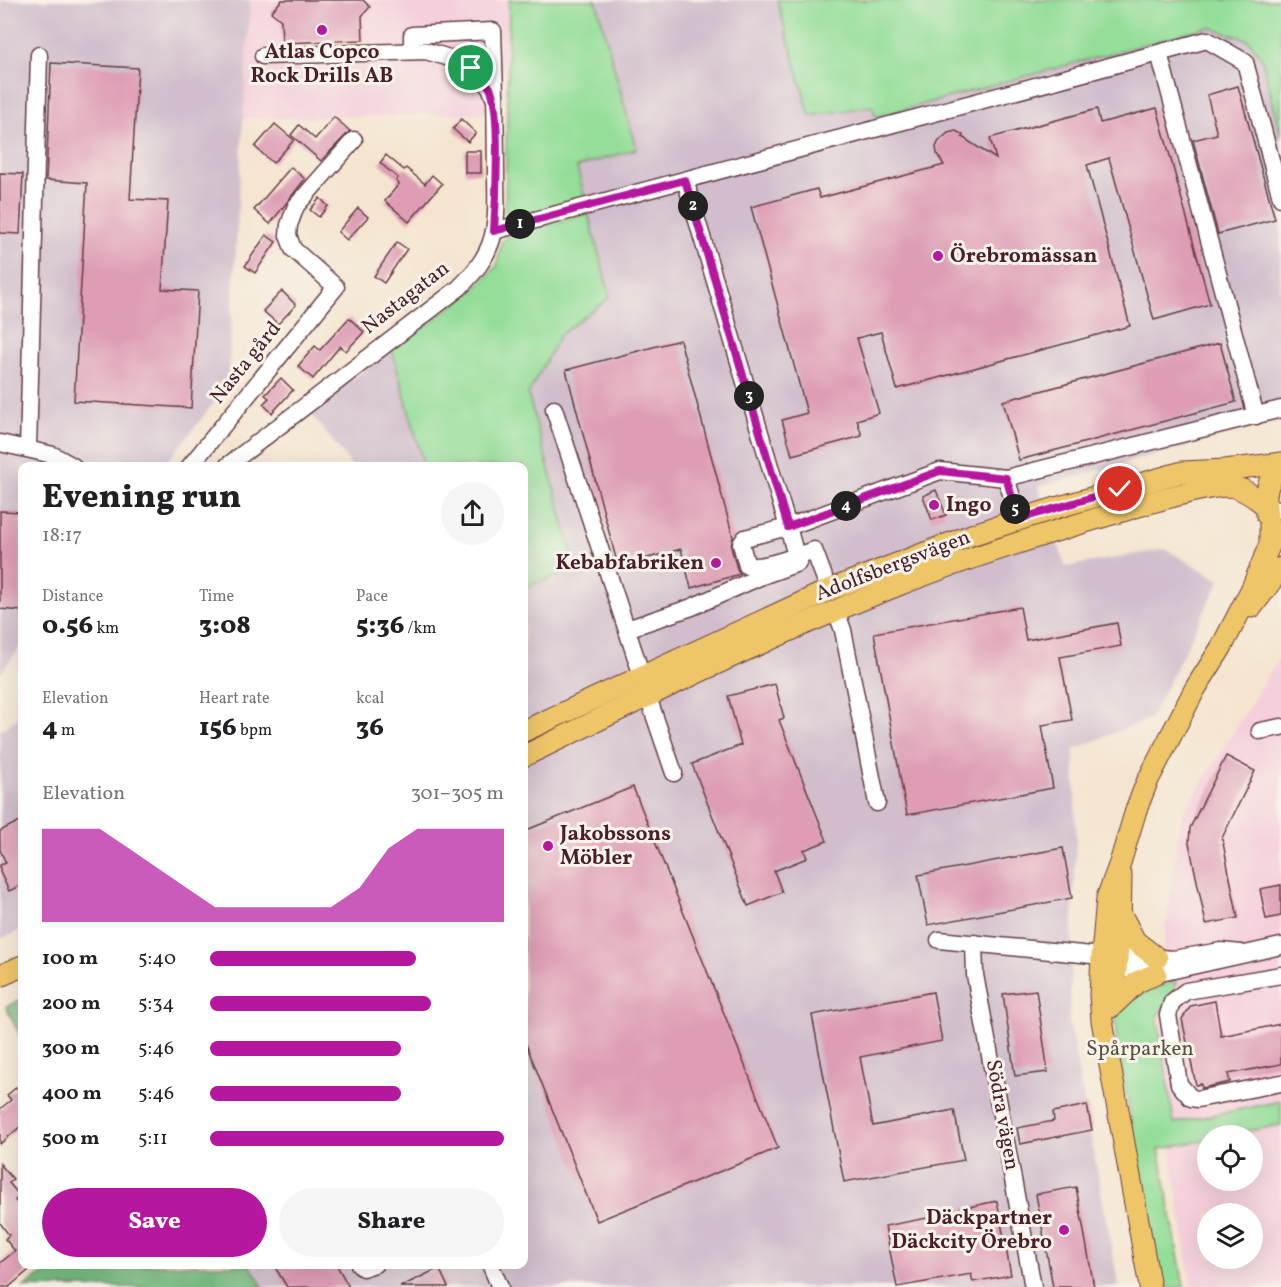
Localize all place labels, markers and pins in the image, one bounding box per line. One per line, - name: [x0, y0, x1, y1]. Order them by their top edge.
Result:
- marker: Atlas Copco Rock Drills AB: [315, 23, 329, 37]
- place label: Atlas Copco Rock Drills AB: [251, 38, 393, 91]
- pin: [445, 42, 496, 93]
- pin: 2: [678, 191, 708, 221]
- pin: 1: [505, 209, 535, 239]
- place label: Örebromässan: [950, 242, 1097, 271]
- marker: Örebromässan: [931, 249, 945, 263]
- pin: 3: [734, 381, 764, 411]
- pin: [1094, 463, 1145, 514]
- pin: 4: [831, 491, 861, 521]
- place label: Ingo: [946, 491, 991, 520]
- pin: 5: [1000, 494, 1030, 524]
- marker: Ingo: [927, 498, 941, 512]
- place label: Kebabfabriken: [556, 549, 704, 578]
- marker: Kebabfabriken: [709, 556, 723, 570]
- place label: Jakobssons Möbler: [559, 820, 671, 873]
- marker: Jakobssons Möbler: [541, 839, 555, 853]
- place label: Däckpartner Däckcity Örebro: [892, 1204, 1052, 1257]
- marker: Däckpartner Däckcity Örebro: [1057, 1223, 1071, 1237]

